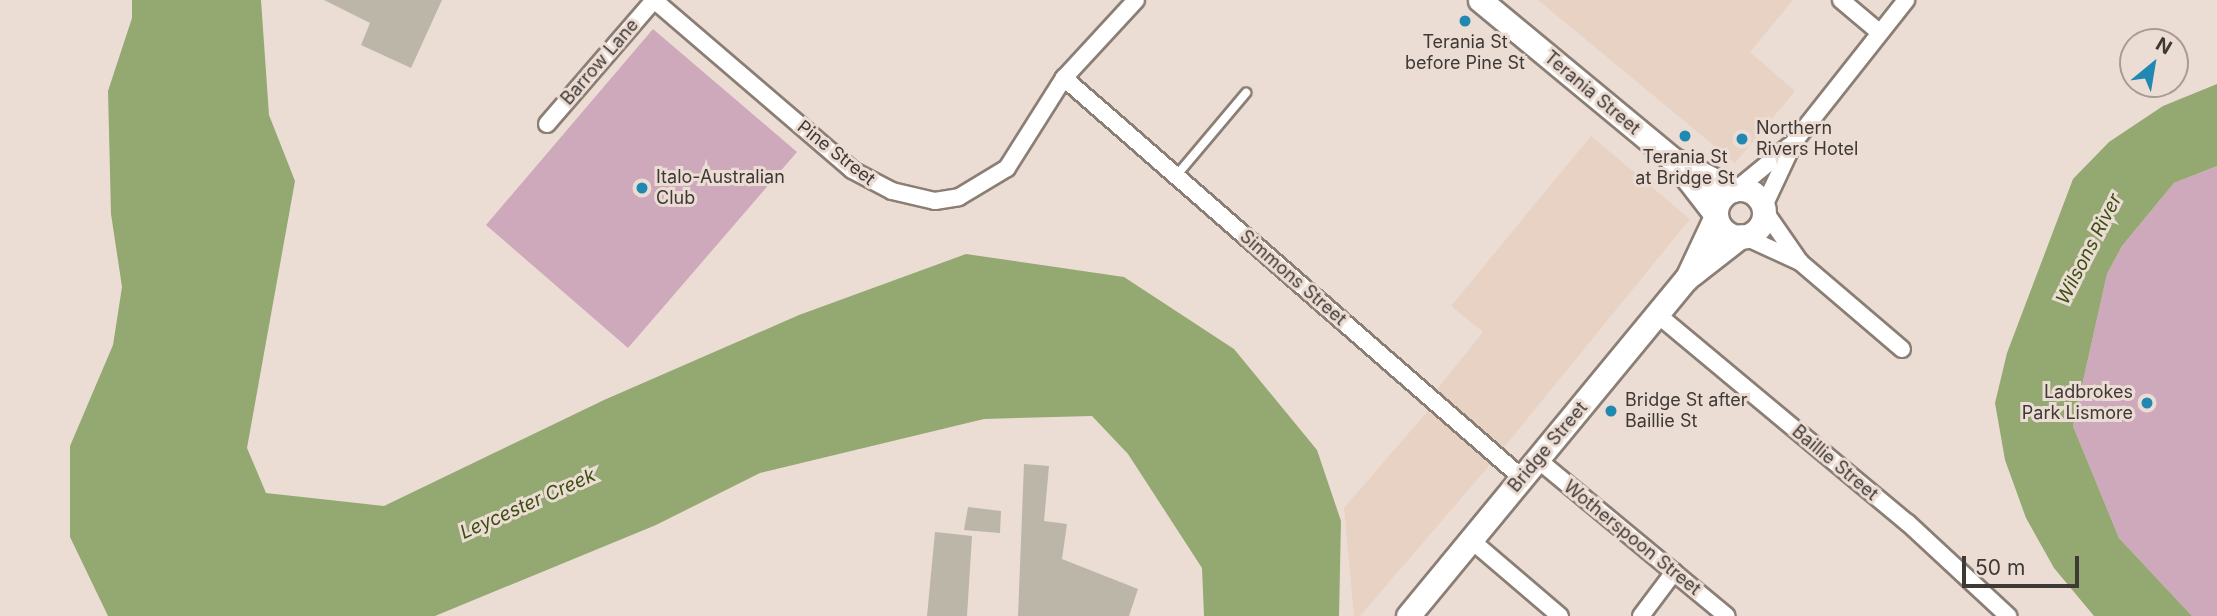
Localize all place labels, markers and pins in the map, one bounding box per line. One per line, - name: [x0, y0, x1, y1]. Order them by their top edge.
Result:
- marker: Terania St before Pine St: [1457, 13, 1473, 29]
- place label: Terania St before Pine St: [1405, 32, 1525, 74]
- place label: Northern Rivers Hotel: [1756, 118, 1858, 160]
- marker: Terania St at Bridge St: [1677, 128, 1693, 144]
- marker: Northern Rivers Hotel: [1734, 131, 1750, 147]
- place label: Terania St at Bridge St: [1635, 147, 1735, 190]
- place label: Italo-Australian Club: [656, 167, 785, 210]
- marker: Italo-Australian Club: [634, 180, 650, 196]
- place label: Ladbrokes Park Lismore: [2022, 382, 2133, 424]
- place label: Bridge St after Baillie St: [1625, 390, 1747, 432]
- marker: Ladbrokes Park Lismore: [2139, 395, 2155, 411]
- marker: Bridge St after Baillie St: [1603, 403, 1619, 419]

